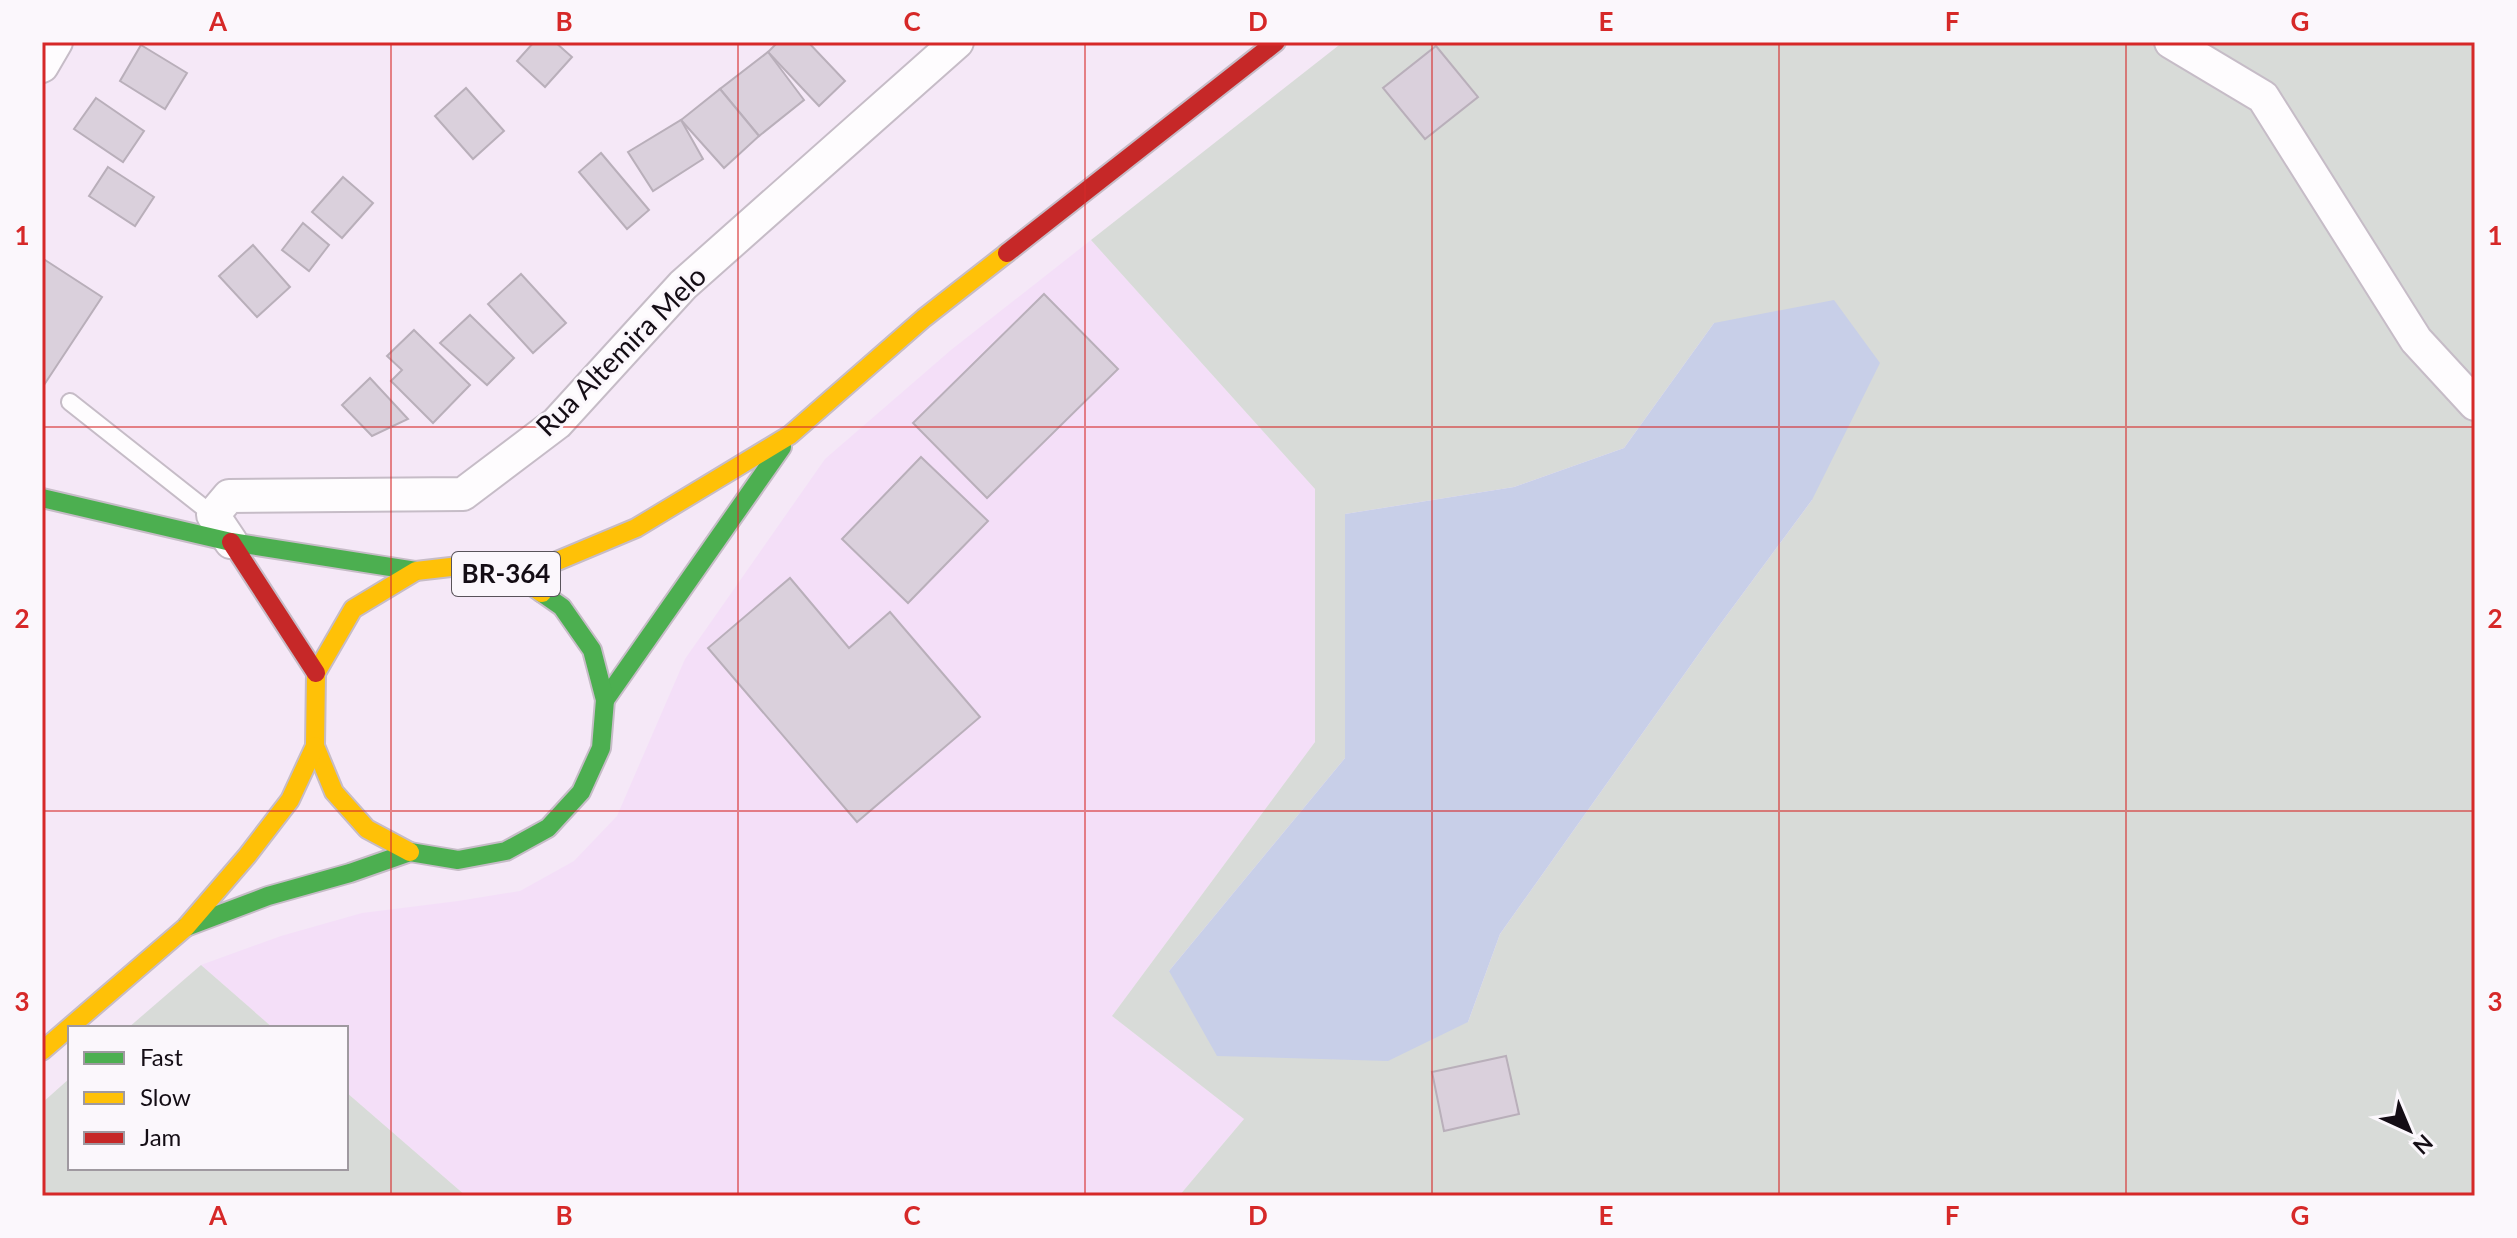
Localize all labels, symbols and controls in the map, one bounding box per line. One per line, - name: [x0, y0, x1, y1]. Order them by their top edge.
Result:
- text: A: [208, 5, 228, 37]
- text: B: [555, 5, 573, 37]
- text: C: [903, 5, 921, 37]
- text: D: [1248, 5, 1268, 37]
- text: E: [1599, 5, 1613, 37]
- text: F: [1945, 5, 1959, 37]
- text: G: [2291, 5, 2309, 37]
- text: 1: [14, 219, 30, 251]
- text: 1: [2487, 219, 2503, 251]
- street label: Rua Altemira Melo: [528, 258, 712, 442]
- road number: BR-364: [452, 552, 560, 596]
- text: 2: [14, 602, 30, 634]
- text: 2: [2487, 602, 2503, 634]
- text: 3: [14, 985, 30, 1017]
- text: 3: [2487, 985, 2503, 1017]
- legend: [68, 1026, 348, 1170]
- text: Fast: [140, 1042, 183, 1071]
- text: Slow: [140, 1082, 191, 1111]
- north arrow: [2369, 1090, 2449, 1170]
- text: Jam: [140, 1122, 181, 1151]
- text: N: [2408, 1129, 2439, 1160]
- text: A: [208, 1199, 228, 1231]
- text: B: [555, 1199, 573, 1231]
- text: C: [903, 1199, 921, 1231]
- text: D: [1248, 1199, 1268, 1231]
- text: E: [1599, 1199, 1613, 1231]
- text: F: [1945, 1199, 1959, 1231]
- text: G: [2291, 1199, 2309, 1231]

